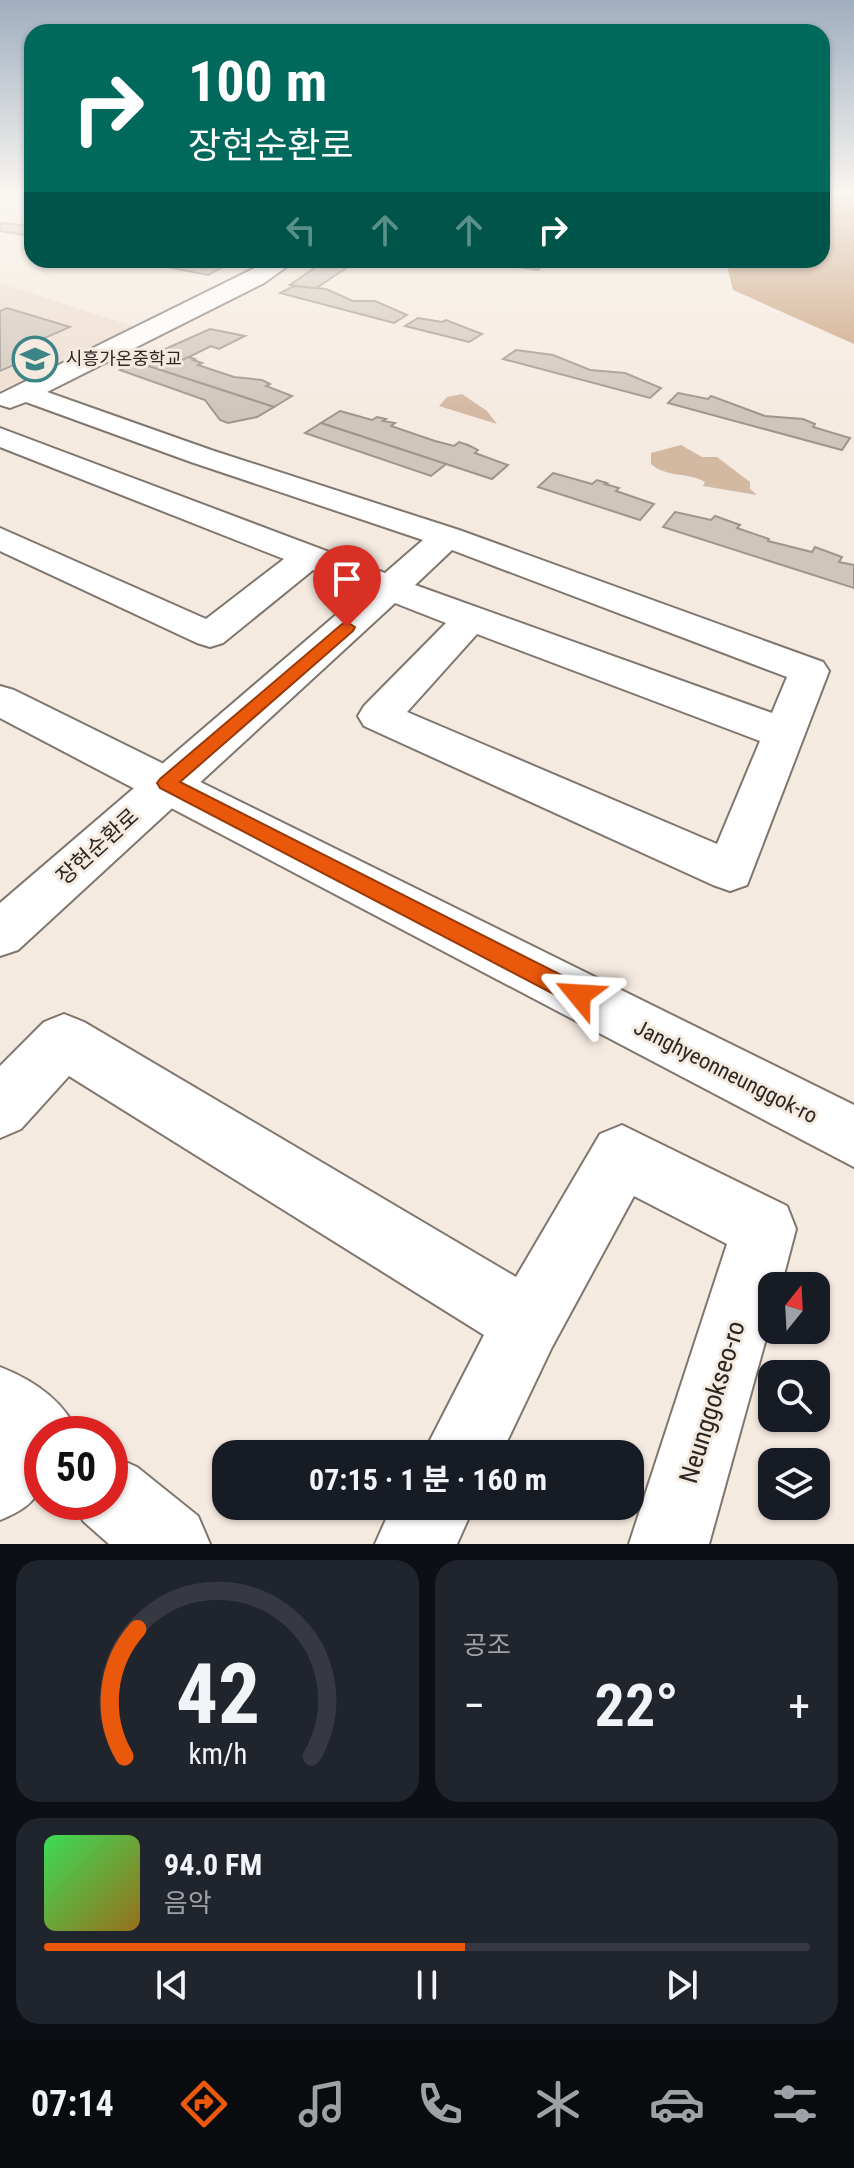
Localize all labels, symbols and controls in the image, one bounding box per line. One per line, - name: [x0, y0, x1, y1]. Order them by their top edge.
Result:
- text: 100 m: [188, 49, 327, 115]
- icon: right: [56, 56, 160, 160]
- text: 장현순환로: [188, 125, 354, 167]
- icon: left: [279, 208, 323, 252]
- icon: ahead: [363, 208, 407, 252]
- icon: ahead: [447, 208, 491, 252]
- icon: right: [531, 208, 575, 252]
- school or university icon: 시흥가온중학교: [11, 335, 59, 383]
- place label: 시흥가온중학교: [66, 348, 182, 369]
- pin: [313, 545, 381, 627]
- icon: arrive: [325, 557, 369, 601]
- street label: 장현순환로: [51, 803, 143, 890]
- position arrow: [537, 953, 621, 1037]
- street label: Janghyeonneunggok-ro: [630, 1014, 822, 1128]
- north arrow: [758, 1272, 830, 1344]
- map controls: [758, 1272, 830, 1520]
- street label: Neunggokseo-ro: [673, 1317, 751, 1487]
- button: search: [758, 1360, 830, 1432]
- speed limit sign: 50: [24, 1416, 128, 1520]
- button: layers: [758, 1448, 830, 1520]
- text: 07:15 · 1 분 · 160 m: [309, 1462, 547, 1497]
- text: 공조: [463, 1630, 511, 1660]
- text: 42: [175, 1646, 260, 1743]
- text: 22°: [595, 1670, 679, 1741]
- text: −: [463, 1680, 485, 1732]
- text: +: [788, 1680, 810, 1732]
- text: km/h: [188, 1737, 247, 1771]
- text: 94.0 FM: [164, 1847, 262, 1882]
- text: 음악: [164, 1888, 212, 1918]
- icon: previous: [150, 1963, 194, 2007]
- icon: pause: [405, 1963, 449, 2007]
- icon: next: [660, 1963, 704, 2007]
- icon: directions: [176, 2076, 232, 2132]
- icon: music: [294, 2076, 350, 2132]
- icon: phone: [412, 2076, 468, 2132]
- icon: climate: [530, 2076, 586, 2132]
- icon: car: [649, 2076, 705, 2132]
- icon: filters: [767, 2076, 823, 2132]
- text: 07:14: [31, 2083, 114, 2125]

